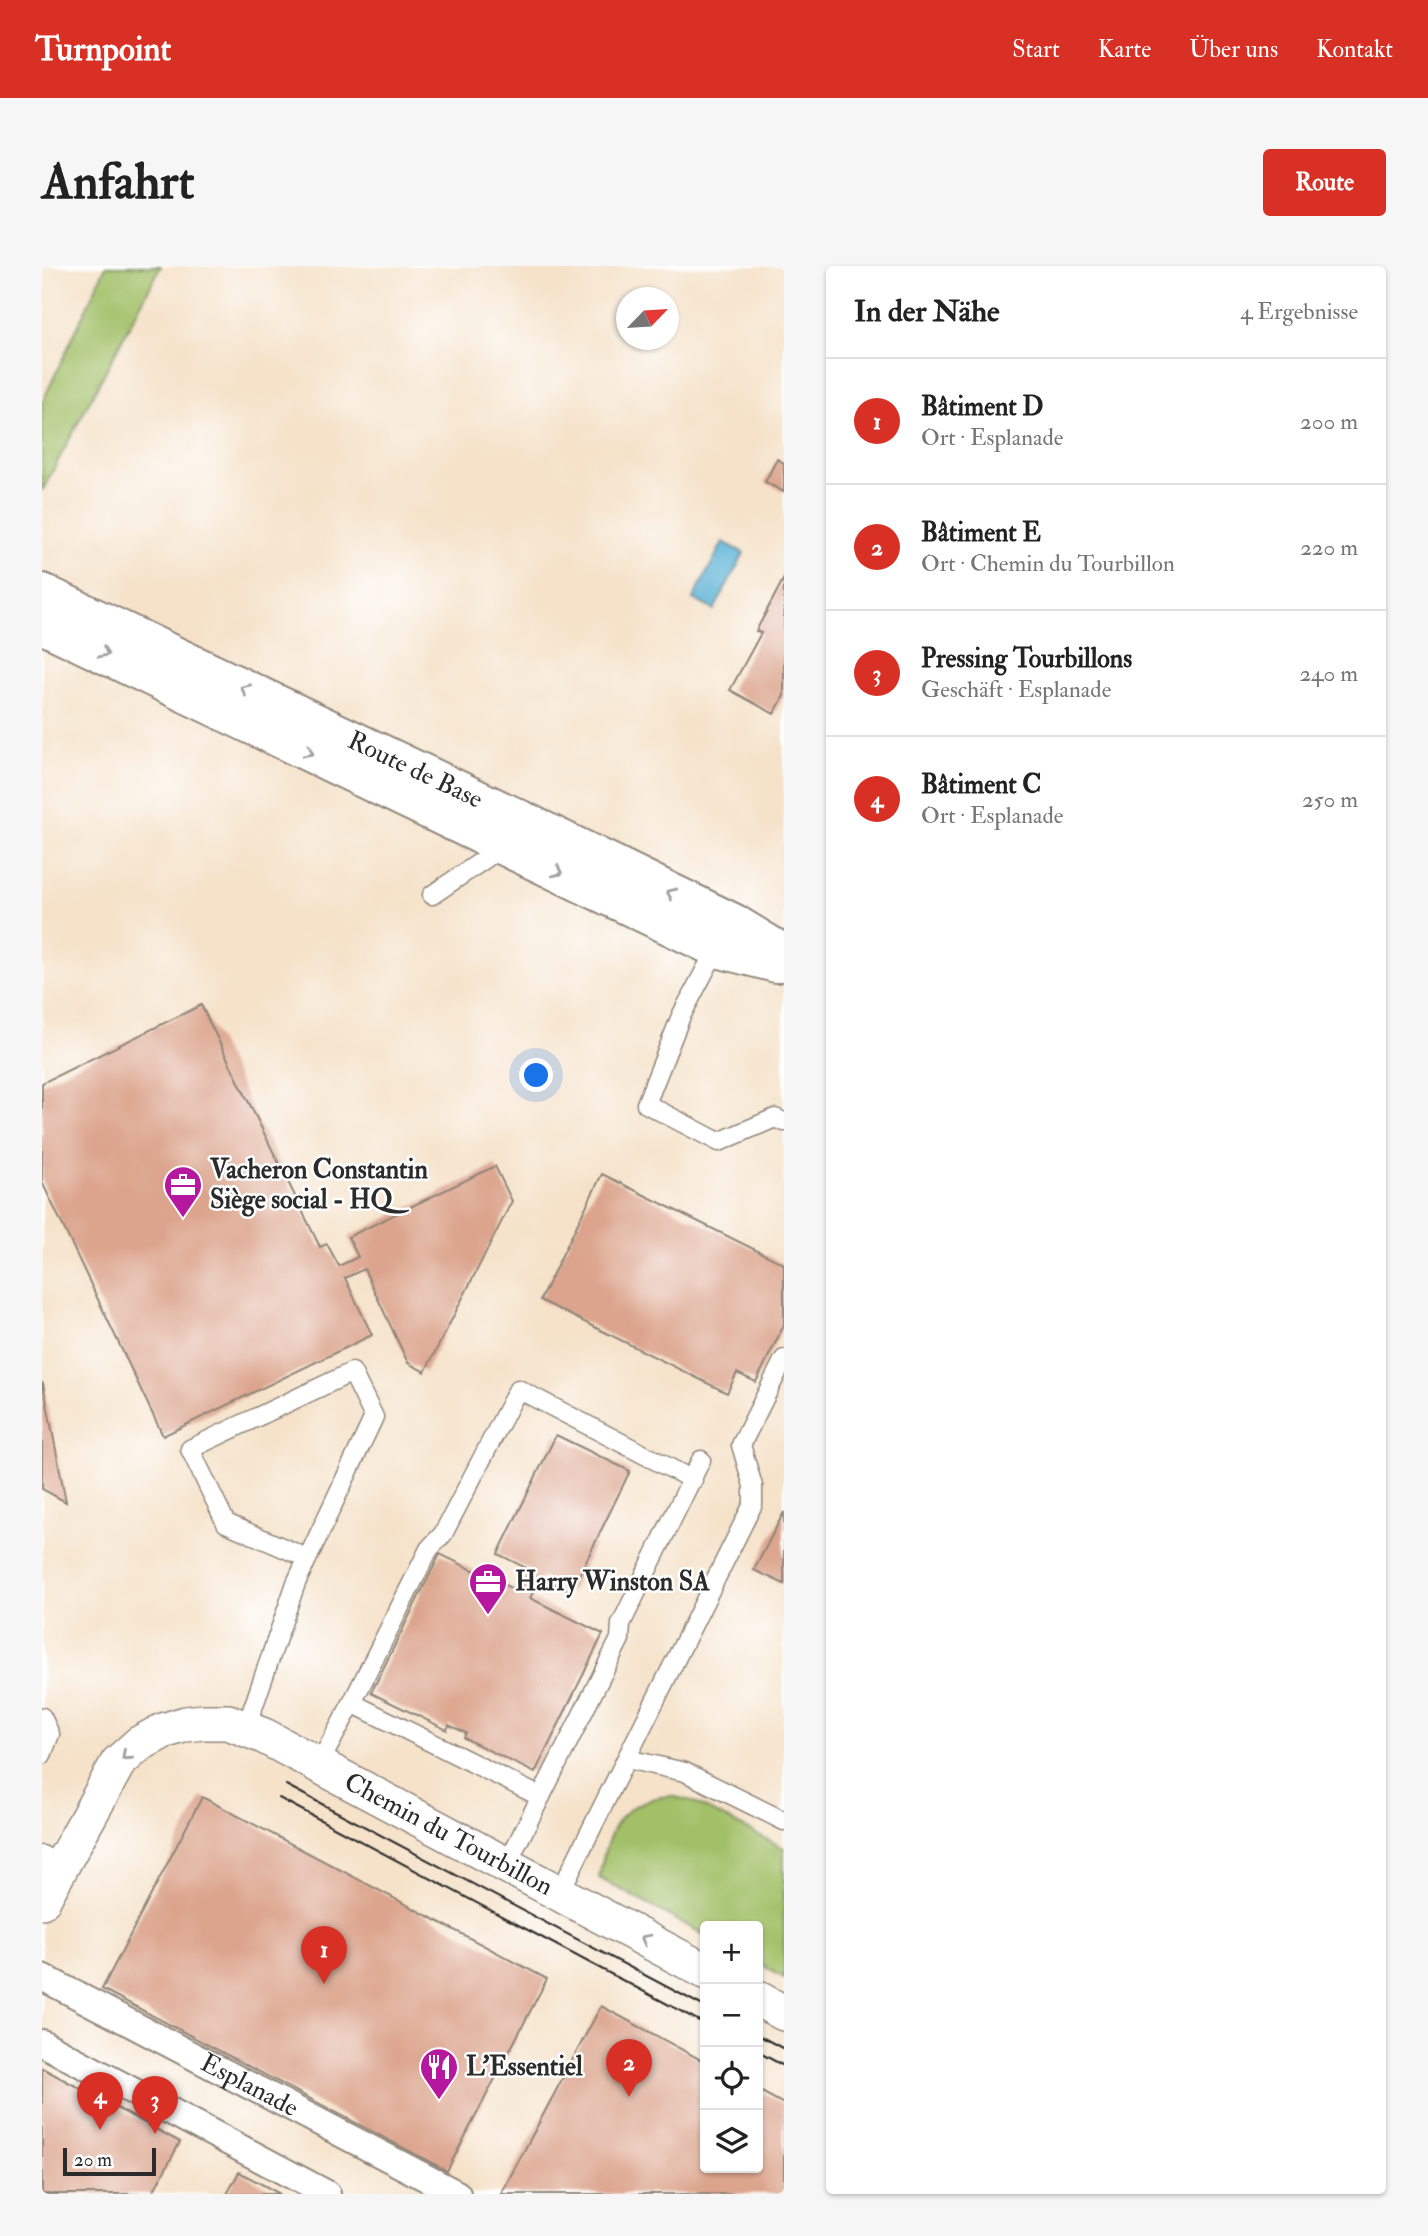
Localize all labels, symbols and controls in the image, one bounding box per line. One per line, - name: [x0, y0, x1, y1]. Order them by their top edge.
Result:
- text: Turnpoint: [35, 29, 171, 70]
- text: Start: [1012, 34, 1060, 65]
- text: Karte: [1098, 34, 1151, 65]
- text: Über uns: [1189, 34, 1278, 65]
- text: Kontakt: [1316, 34, 1393, 65]
- button: Route: [1263, 149, 1386, 216]
- text: Anfahrt: [42, 152, 194, 213]
- north arrow: [616, 287, 679, 350]
- text: In der Nähe: [854, 293, 999, 330]
- text: 4 Ergebnisse: [1240, 297, 1358, 326]
- text: Bâtiment D: [921, 391, 1043, 423]
- text: 1: [873, 407, 881, 436]
- text: 200 m: [1300, 407, 1358, 436]
- text: Ort · Esplanade: [921, 423, 1063, 452]
- text: Bâtiment E: [921, 517, 1041, 549]
- text: 2: [871, 533, 883, 562]
- text: 220 m: [1300, 533, 1358, 562]
- text: Ort · Chemin du Tourbillon: [921, 549, 1175, 578]
- text: Pressing Tourbillons: [921, 643, 1132, 675]
- one-way arrow: [96, 645, 109, 659]
- text: 3: [873, 659, 881, 688]
- text: 240 m: [1299, 659, 1358, 688]
- text: Geschäft · Esplanade: [921, 675, 1111, 704]
- one-way arrow: [240, 683, 252, 697]
- street label: Route de Base: [342, 724, 488, 816]
- one-way arrow: [301, 744, 314, 758]
- text: Bâtiment C: [921, 769, 1041, 801]
- text: 4: [871, 785, 883, 814]
- text: 250 m: [1302, 785, 1358, 814]
- text: Ort · Esplanade: [921, 801, 1063, 830]
- one-way arrow: [551, 863, 563, 877]
- one-way arrow: [666, 888, 678, 902]
- your location: [519, 1058, 553, 1092]
- place label: Vacheron Constantin Siège social - HQ: [209, 1154, 428, 1217]
- office icon: Vacheron Constantin Siège social - HQ: [162, 1164, 204, 1219]
- office icon: Harry Winston SA: [467, 1561, 509, 1616]
- place label: Harry Winston SA: [515, 1566, 710, 1599]
- one-way arrow: [121, 1748, 134, 1760]
- street label: Chemin du Tourbillon: [339, 1766, 558, 1903]
- map controls: [700, 1921, 763, 2173]
- button: +: [700, 1921, 763, 1984]
- pin: 1: [301, 1926, 347, 1984]
- one-way arrow: [640, 1934, 652, 1947]
- button: −: [700, 1984, 763, 2047]
- pin: 2: [606, 2039, 652, 2097]
- restaurant icon: L'Essentiel: [418, 2046, 460, 2101]
- street label: Esplanade: [195, 2047, 304, 2124]
- button: locate: [700, 2047, 763, 2110]
- place label: L'Essentiel: [466, 2051, 583, 2083]
- pin: 4: [77, 2072, 123, 2130]
- pin: 3: [132, 2076, 178, 2134]
- button: layers: [700, 2110, 763, 2173]
- scale bar: [63, 2145, 156, 2177]
- text: 20 m: [74, 2148, 112, 2172]

